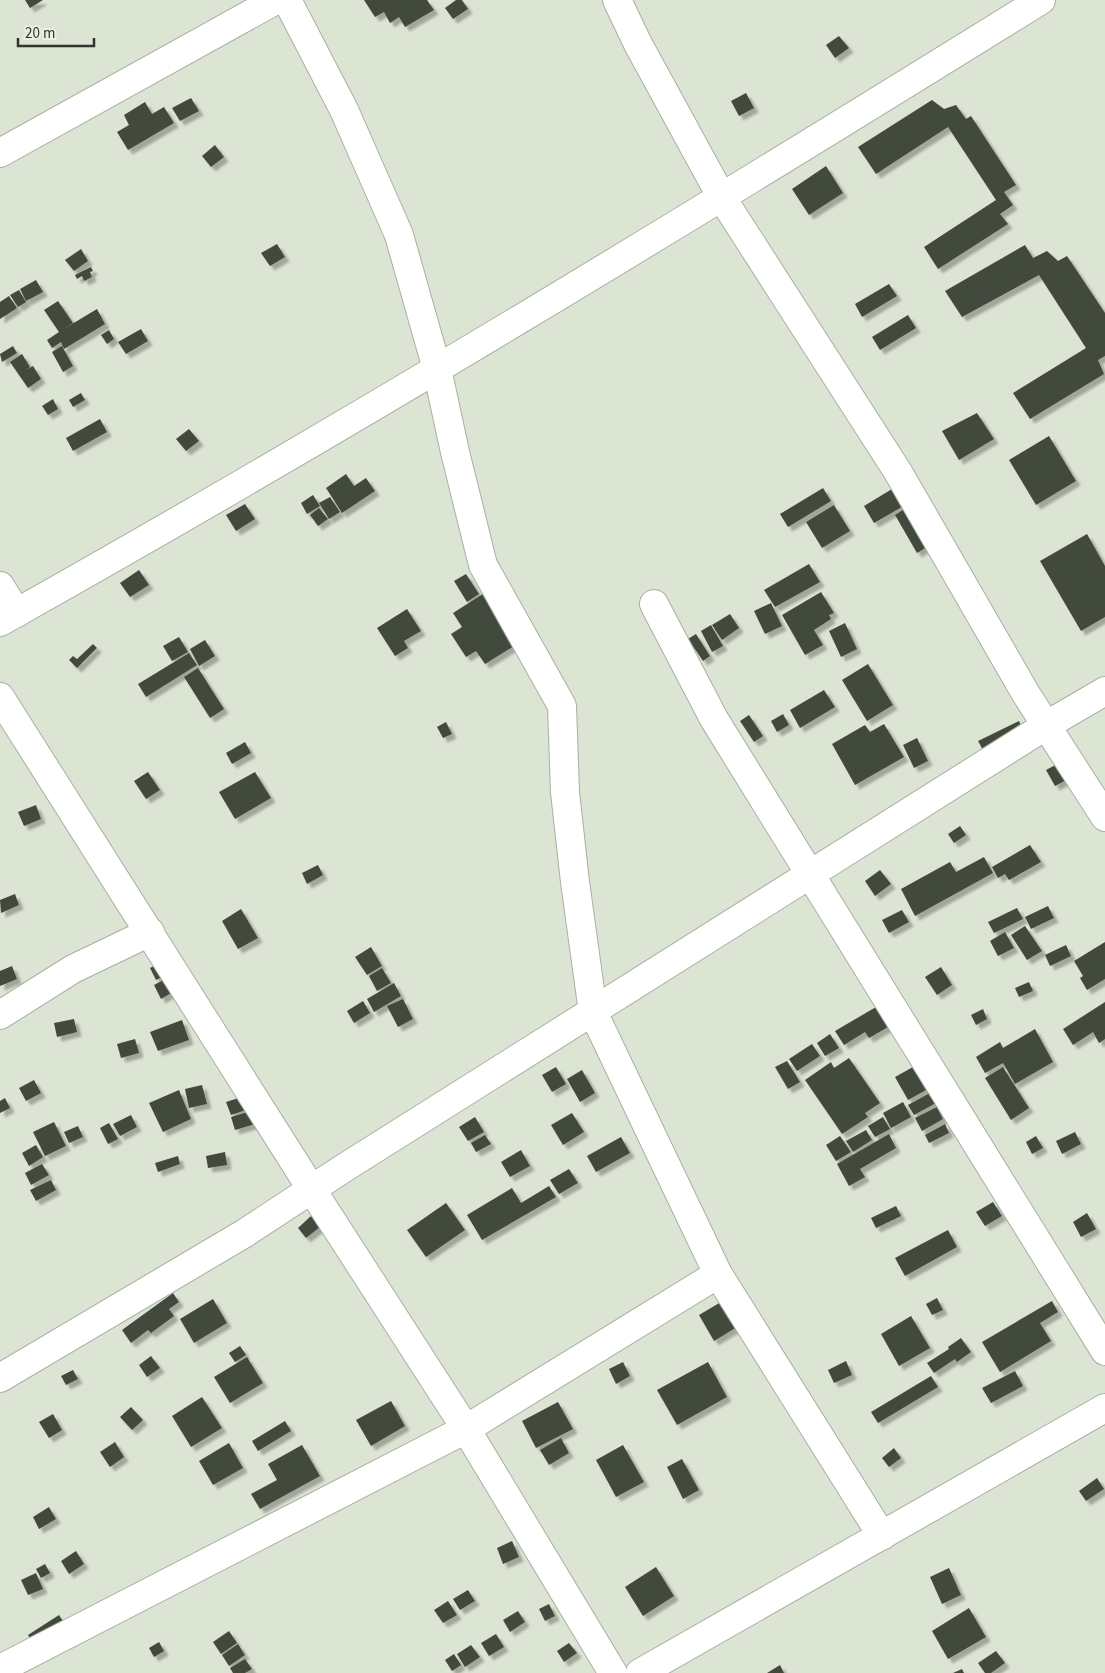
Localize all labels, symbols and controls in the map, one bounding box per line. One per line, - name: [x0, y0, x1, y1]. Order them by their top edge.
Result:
- scale bar: [18, 15, 94, 47]
- text: 20 m: [25, 23, 55, 44]

